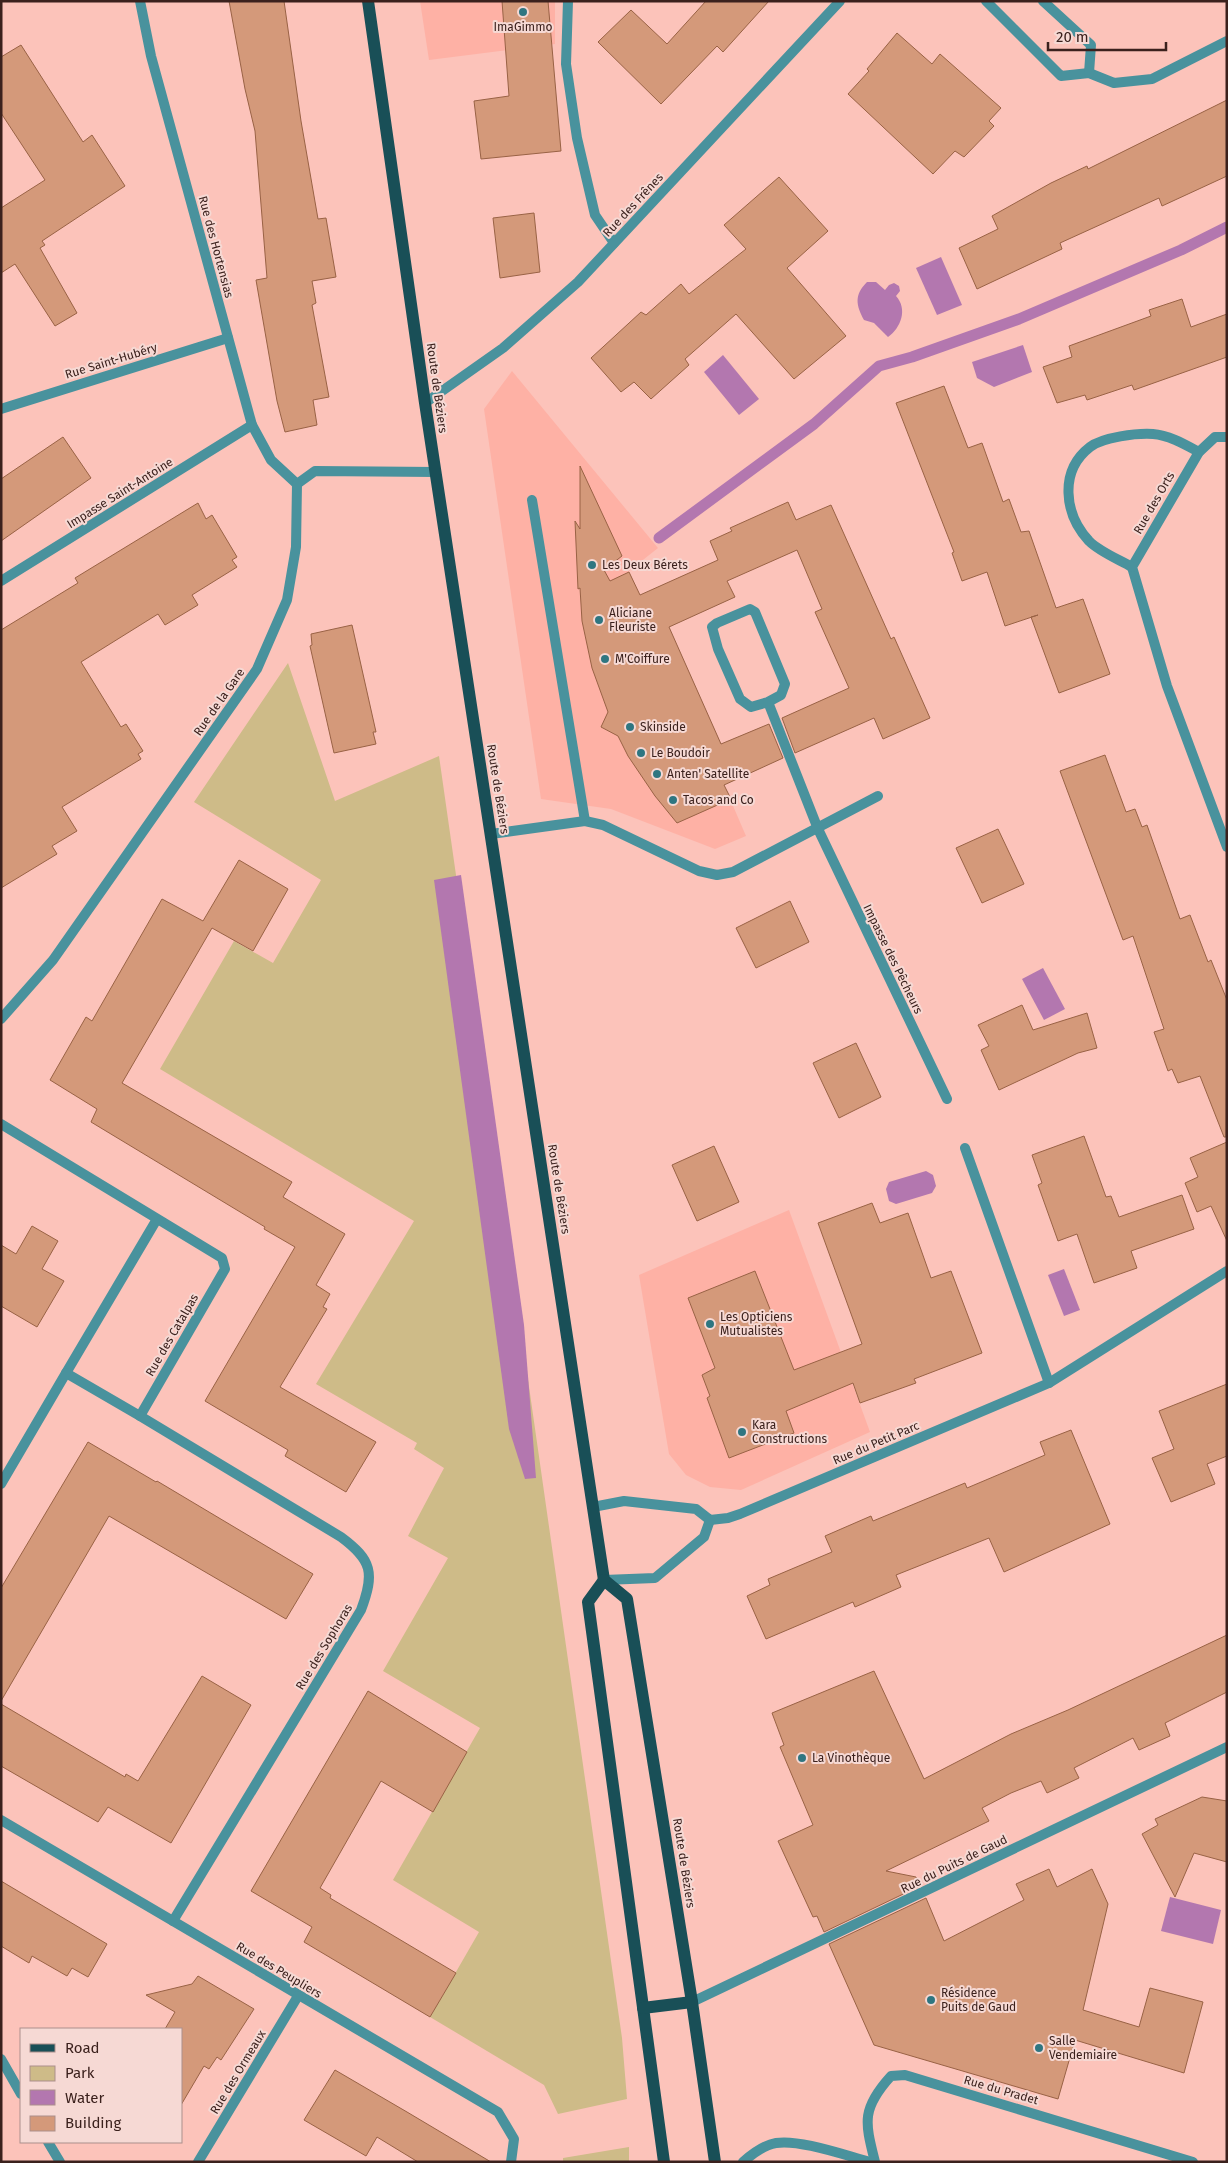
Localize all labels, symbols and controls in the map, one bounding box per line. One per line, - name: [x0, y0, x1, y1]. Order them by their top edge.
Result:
- marker: ImaGimmo: [517, 6, 529, 18]
- place label: ImaGimmo: [494, 20, 552, 34]
- scale bar: [1048, 20, 1166, 52]
- text: 20 m: [1056, 28, 1089, 46]
- street label: Rue des Frênes: [600, 170, 666, 240]
- street label: Rue des Hortensias: [196, 194, 236, 300]
- street label: Rue Saint-Hubéry: [63, 340, 159, 382]
- street label: Route de Béziers: [424, 342, 450, 434]
- street label: Impasse Saint-Antoine: [65, 455, 175, 531]
- street label: Rue des Orts: [1131, 469, 1178, 537]
- place label: Les Deux Bérets: [602, 558, 688, 572]
- marker: Les Deux Bérets: [586, 559, 598, 571]
- place label: Aliciane Fleuriste: [609, 606, 656, 634]
- marker: Aliciane Fleuriste: [593, 614, 605, 626]
- place label: M'Coiffure: [615, 652, 670, 666]
- marker: M'Coiffure: [599, 653, 611, 665]
- street label: Rue de la Gare: [191, 666, 247, 738]
- place label: Skinside: [640, 720, 686, 734]
- marker: Skinside: [624, 721, 636, 733]
- street label: Route de Béziers: [484, 743, 512, 835]
- place label: Le Boudoir: [651, 746, 710, 760]
- marker: Le Boudoir: [635, 747, 647, 759]
- place label: Anten' Satellite: [667, 767, 749, 781]
- marker: Anten' Satellite: [651, 768, 663, 780]
- place label: Tacos and Co: [683, 793, 754, 807]
- marker: Tacos and Co: [667, 794, 679, 806]
- street label: Impasse des Pêcheurs: [860, 902, 926, 1016]
- street label: Route de Béziers: [545, 1143, 573, 1235]
- street label: Rue des Catalpas: [143, 1291, 201, 1379]
- place label: Les Opticiens Mutualistes: [720, 1310, 793, 1338]
- marker: Les Opticiens Mutualistes: [704, 1318, 716, 1330]
- place label: Kara Constructions: [752, 1418, 828, 1446]
- street label: Rue du Petit Parc: [831, 1418, 922, 1468]
- marker: Kara Constructions: [736, 1426, 748, 1438]
- street label: Rue des Sophoras: [293, 1601, 355, 1692]
- place label: La Vinothèque: [812, 1751, 890, 1765]
- marker: La Vinothèque: [796, 1752, 808, 1764]
- street label: Route de Béziers: [670, 1817, 698, 1909]
- street label: Rue du Puits de Gaud: [899, 1832, 1009, 1896]
- street label: Rue des Peupliers: [234, 1939, 325, 2001]
- place label: Résidence Puits de Gaud: [941, 1986, 1016, 2014]
- marker: Résidence Puits de Gaud: [925, 1994, 937, 2006]
- street label: Rue des Ormeaux: [207, 2027, 269, 2117]
- legend: [20, 2028, 182, 2143]
- place label: Salle Vendemiaire: [1049, 2034, 1117, 2062]
- text: Road: [65, 2039, 100, 2057]
- marker: Salle Vendemiaire: [1033, 2042, 1045, 2054]
- text: Park: [65, 2064, 95, 2082]
- street label: Rue du Pradet: [962, 2073, 1040, 2108]
- text: Water: [65, 2089, 104, 2107]
- text: Building: [65, 2114, 121, 2132]

